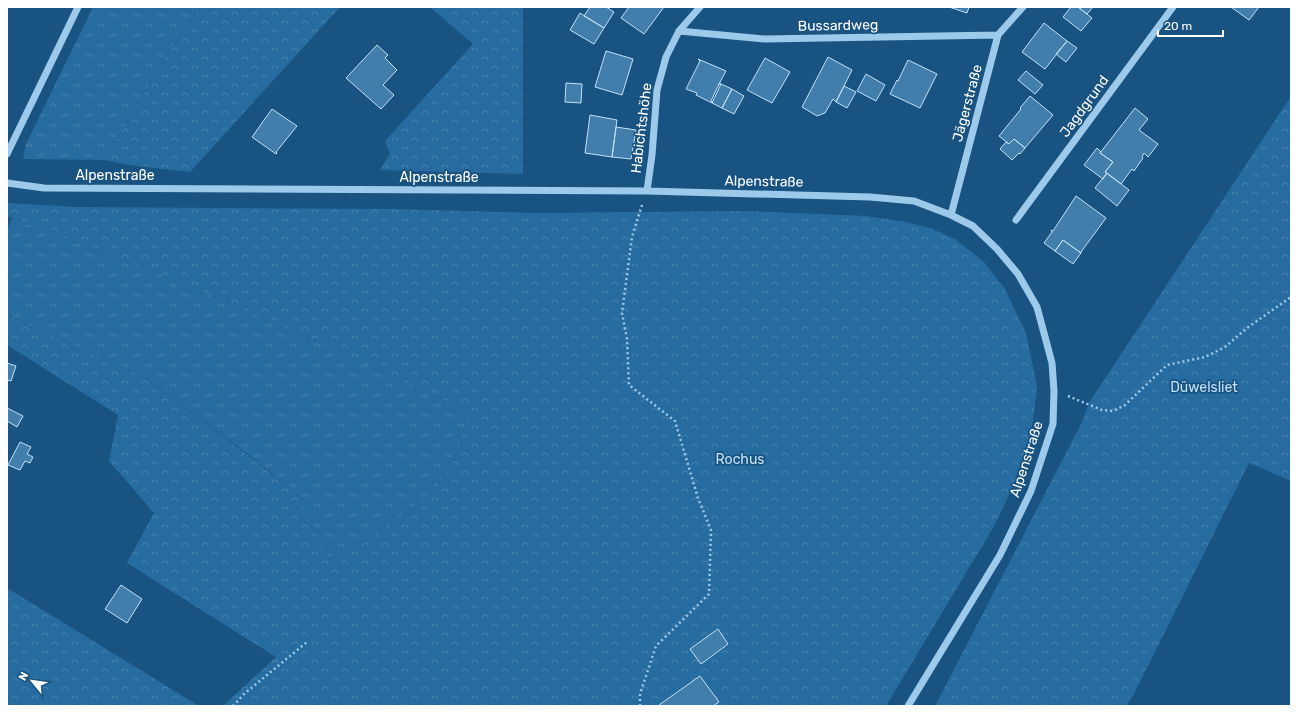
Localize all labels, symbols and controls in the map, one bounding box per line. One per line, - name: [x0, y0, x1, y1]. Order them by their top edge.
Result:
- scale bar: [1158, 12, 1223, 38]
- street label: Bussardweg: [798, 16, 878, 35]
- text: 20 m: [1164, 19, 1192, 33]
- street label: Jägerstraße: [949, 62, 986, 144]
- street label: Jagdgrund: [1056, 72, 1112, 140]
- street label: Habichtshöhe: [628, 82, 656, 174]
- street label: Alpenstraße: [75, 167, 155, 184]
- street label: Alpenstraße: [399, 169, 479, 186]
- street label: Alpenstraße: [724, 172, 804, 191]
- park label: Düwelsliet: [1170, 379, 1238, 396]
- street label: Alpenstraße: [1006, 419, 1047, 499]
- park label: Rochus: [716, 451, 764, 468]
- north arrow: [12, 661, 52, 701]
- text: N: [16, 670, 31, 683]

